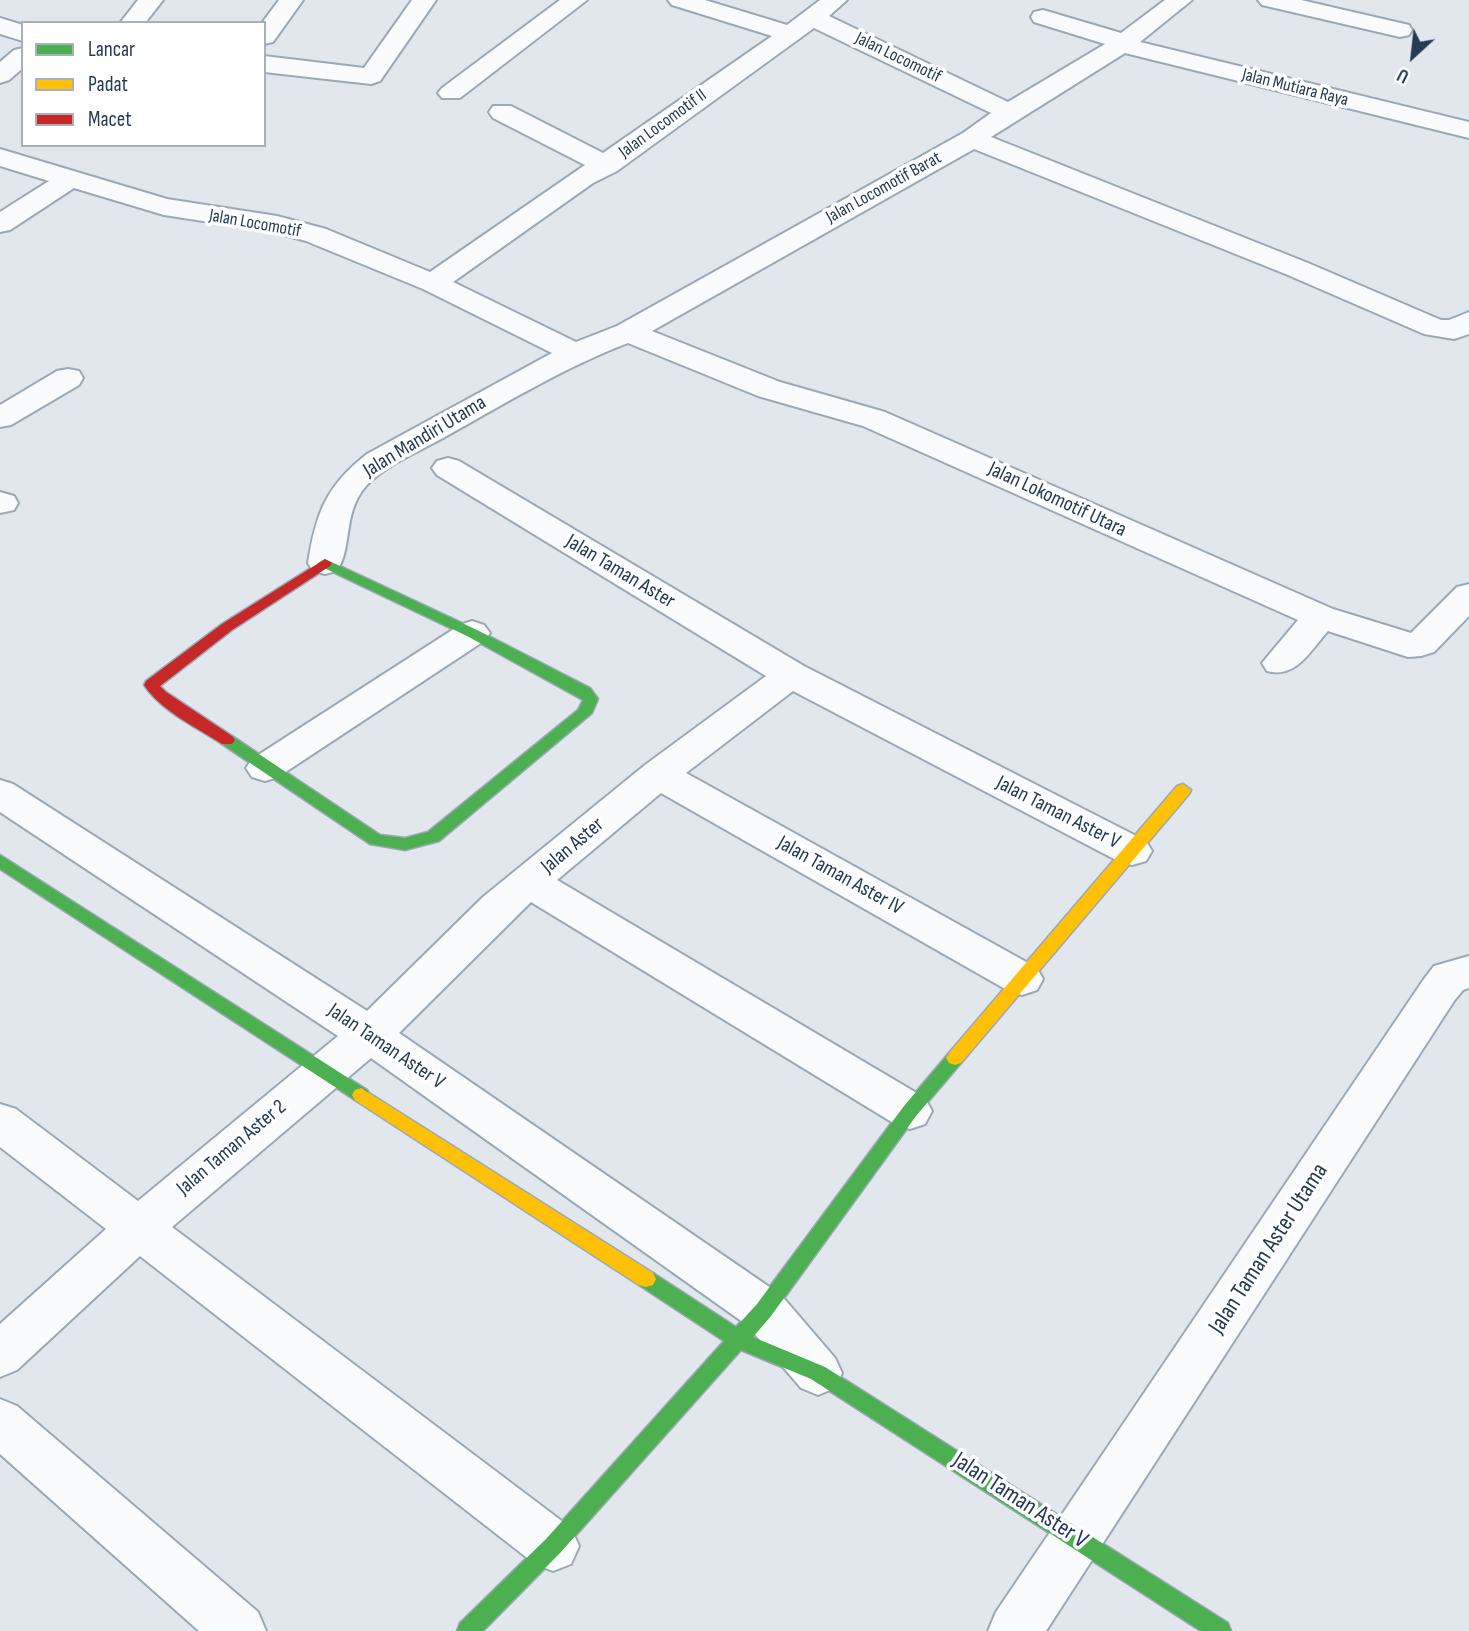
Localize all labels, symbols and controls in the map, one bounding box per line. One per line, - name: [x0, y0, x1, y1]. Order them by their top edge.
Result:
- legend: [21, 21, 266, 147]
- north arrow: [1378, 21, 1448, 91]
- street label: Jalan Locomotif: [851, 28, 945, 88]
- text: Lancar: [88, 37, 135, 62]
- text: U: [1394, 63, 1413, 88]
- street label: Jalan Mutiara Raya: [1240, 64, 1350, 112]
- text: Padat: [88, 72, 128, 97]
- street label: Jalan Locomotif II: [615, 85, 711, 163]
- text: Macet: [88, 107, 132, 132]
- street label: Jalan Locomotif Barat: [823, 147, 945, 229]
- street label: Jalan Locomotif: [207, 205, 303, 243]
- street label: Jalan Mandiri Utama: [359, 391, 491, 483]
- street label: Jalan Lokomotif Utara: [984, 457, 1130, 543]
- street label: Jalan Taman Aster: [561, 529, 679, 615]
- street label: Jalan Taman Aster V: [992, 771, 1124, 855]
- street label: Jalan Aster: [537, 813, 609, 879]
- street label: Jalan Taman Aster IV: [773, 831, 907, 921]
- street label: Jalan Taman Aster V: [323, 999, 449, 1095]
- street label: Jalan Taman Aster 2: [172, 1095, 292, 1201]
- street label: Jalan Taman Aster Utama: [1203, 1158, 1335, 1340]
- street label: Jalan Taman Aster V: [947, 1447, 1093, 1555]

